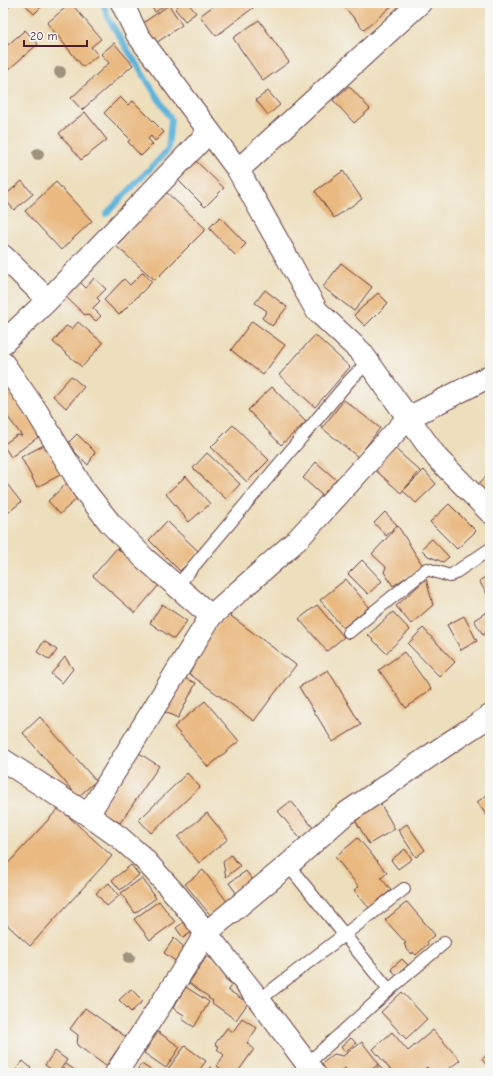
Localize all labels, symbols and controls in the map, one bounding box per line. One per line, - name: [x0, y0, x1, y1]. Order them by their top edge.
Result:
- scale bar: [24, 22, 87, 48]
- text: 20 m: [30, 29, 58, 43]

